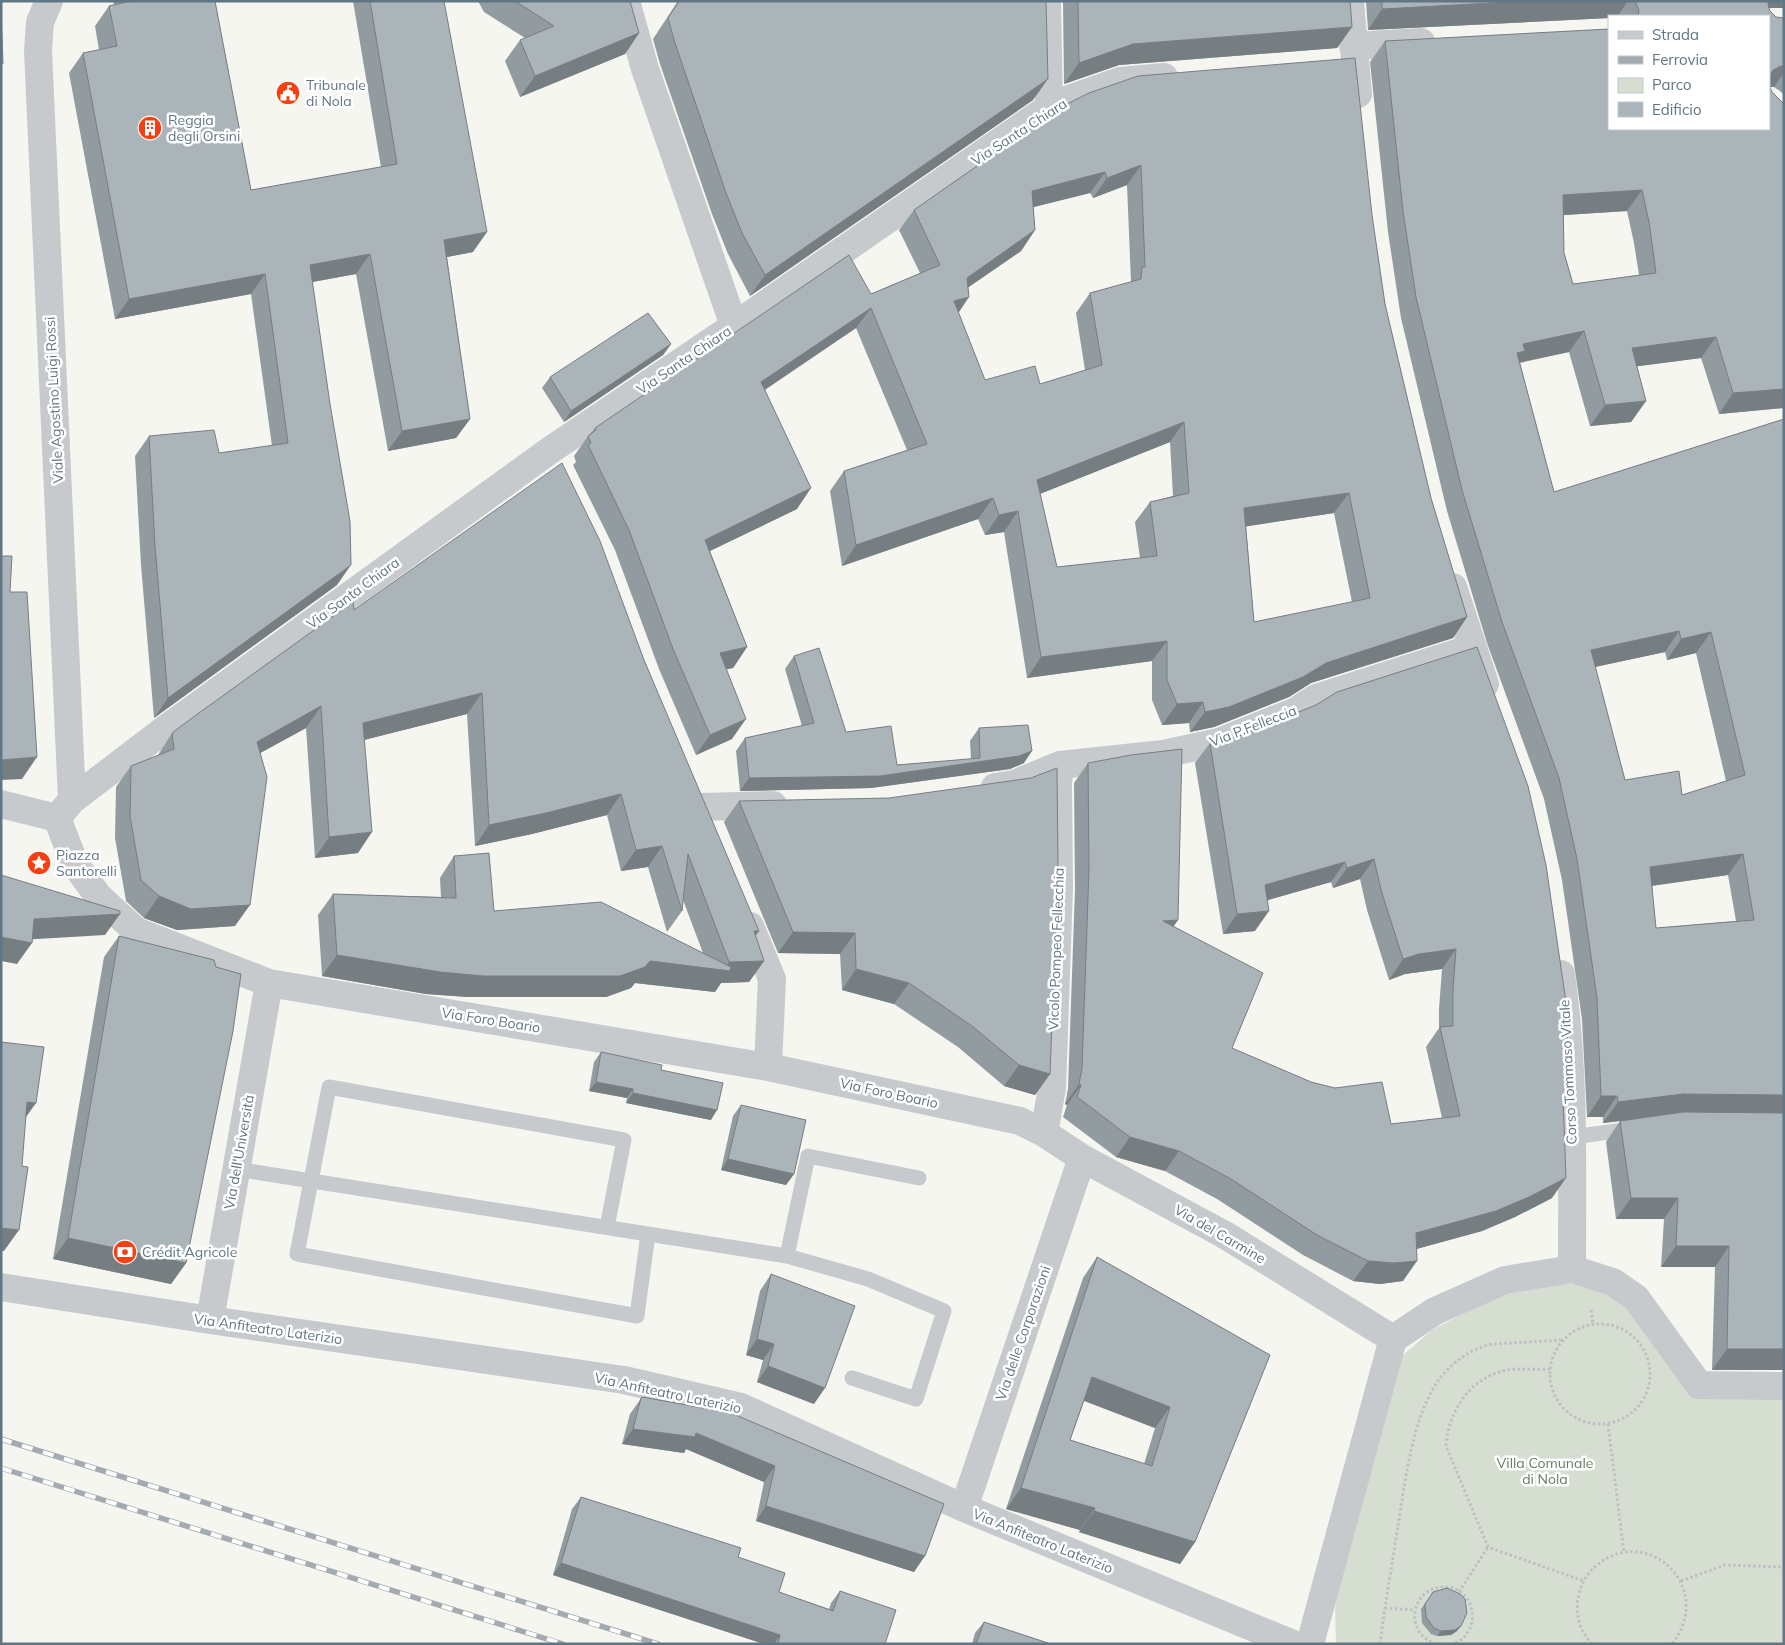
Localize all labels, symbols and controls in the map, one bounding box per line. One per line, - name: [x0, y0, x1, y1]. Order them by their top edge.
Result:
- legend: [1608, 15, 1770, 130]
- text: Strada: [1652, 25, 1699, 44]
- text: Ferrovia: [1652, 50, 1708, 69]
- text: Parco: [1652, 75, 1692, 94]
- place label: Tribunale di Nola: [306, 76, 366, 110]
- public building icon: Tribunale di Nola: [275, 80, 301, 106]
- street label: Via Santa Chiara: [968, 94, 1070, 170]
- text: Edificio: [1652, 100, 1702, 119]
- place label: Reggia degli Orsini: [168, 111, 240, 145]
- building icon: Reggia degli Orsini: [137, 115, 163, 141]
- street label: Viale Agostino Luigi Rossi: [41, 316, 67, 484]
- street label: Via Santa Chiara: [633, 322, 735, 398]
- street label: Via Santa Chiara: [303, 553, 403, 633]
- street label: Via P.Felleccia: [1207, 701, 1299, 751]
- place label: Piazza Santorelli: [56, 846, 117, 880]
- place icon: Piazza Santorelli: [26, 850, 52, 876]
- street label: Vicolo Pompeo Fellecchia: [1044, 867, 1068, 1031]
- street label: Corso Tommaso Vitale: [1555, 999, 1581, 1145]
- street label: Via Foro Boario: [440, 1003, 542, 1037]
- street label: Via Foro Boario: [838, 1074, 940, 1112]
- street label: Via dell'Università: [220, 1093, 258, 1211]
- street label: Via del Carmine: [1171, 1201, 1269, 1267]
- bank icon: Crédit Agricole: [112, 1239, 138, 1265]
- place label: Crédit Agricole: [142, 1243, 237, 1261]
- street label: Via delle Corporazioni: [992, 1263, 1054, 1403]
- street label: Via Anfiteatro Laterizio: [193, 1310, 343, 1348]
- street label: Via Anfiteatro Laterizio: [593, 1369, 743, 1417]
- park label: Villa Comunale di Nola: [1497, 1454, 1593, 1488]
- street label: Via Anfiteatro Laterizio: [970, 1505, 1116, 1577]

